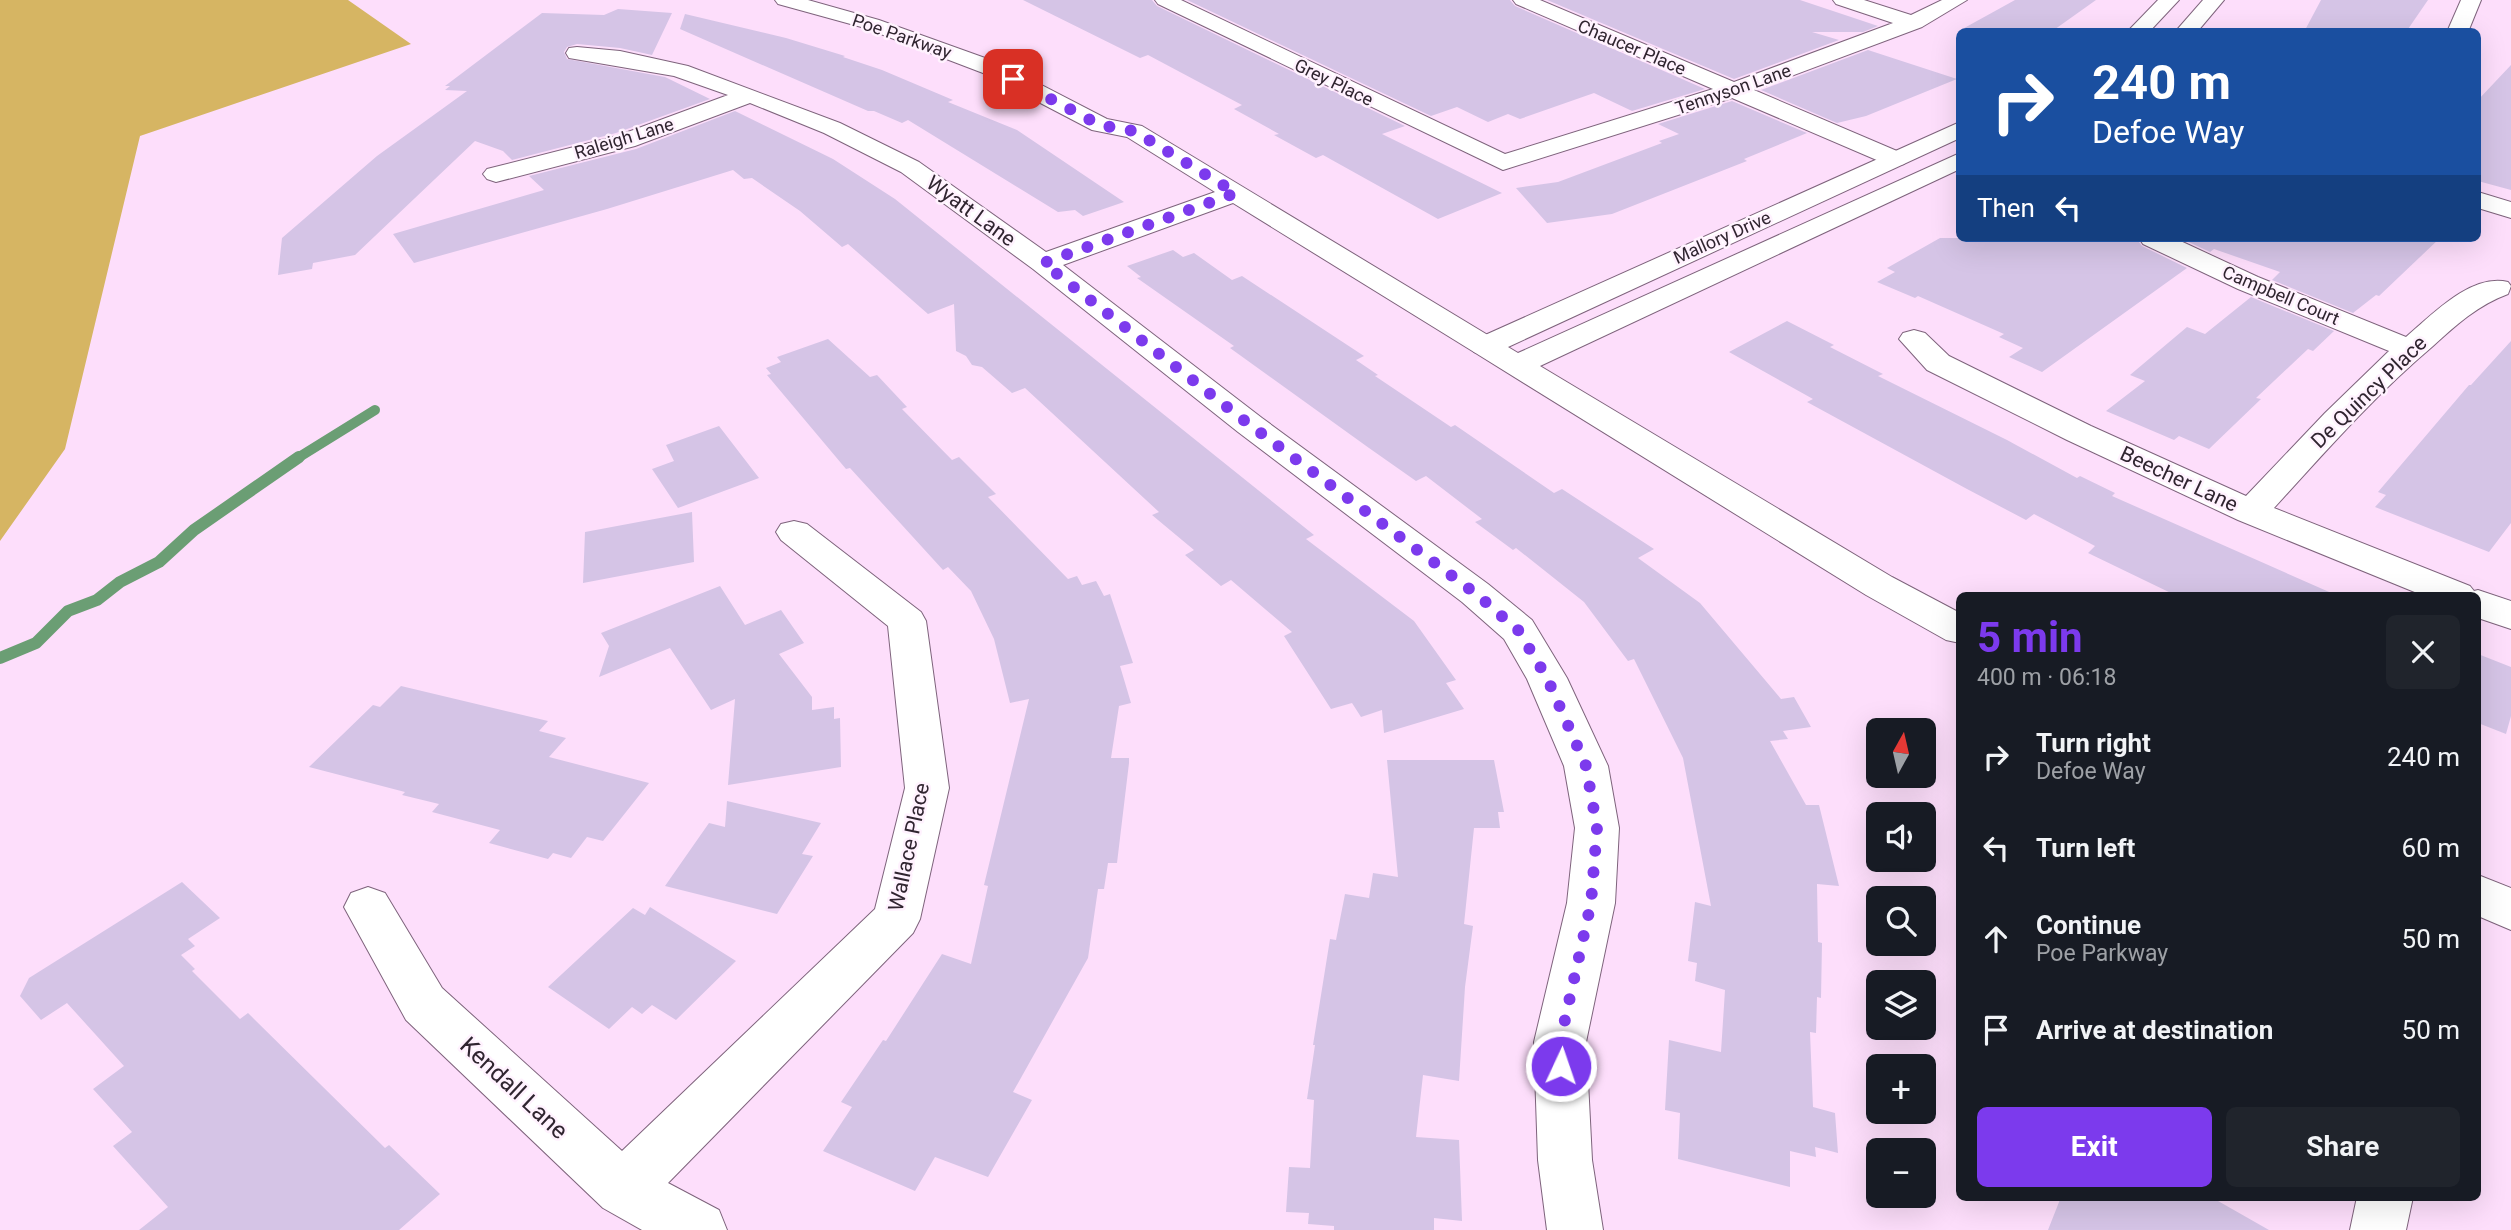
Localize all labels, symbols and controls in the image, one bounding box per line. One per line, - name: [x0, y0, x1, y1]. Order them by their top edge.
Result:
- street label: Poe Parkway: [850, 9, 955, 63]
- street label: Chaucer Place: [1575, 15, 1689, 79]
- pin: [983, 49, 1043, 109]
- street label: Grey Place: [1291, 54, 1377, 110]
- text: 240 m: [2092, 54, 2231, 111]
- icon: right: [1977, 56, 2068, 147]
- street label: Tennyson Lane: [1672, 59, 1794, 119]
- icon: arrive: [994, 60, 1032, 98]
- street label: Raleigh Lane: [572, 113, 676, 163]
- text: Defoe Way: [2092, 113, 2244, 151]
- street label: Wyatt Lane: [922, 171, 1020, 251]
- icon: left: [2049, 189, 2087, 227]
- text: Then: [1977, 193, 2035, 223]
- street label: Mallory Drive: [1670, 206, 1774, 268]
- street label: Campbell Court: [2220, 261, 2343, 329]
- street label: De Quincy Place: [2306, 331, 2432, 453]
- street label: Beecher Lane: [2116, 441, 2242, 517]
- text: 5 min: [1977, 613, 2083, 662]
- button: close: [2386, 615, 2460, 689]
- text: 400 m · 06:18: [1977, 664, 2116, 691]
- north arrow: [1866, 718, 1936, 788]
- map controls: [1866, 718, 1936, 1208]
- text: Turn right: [2036, 728, 2151, 758]
- icon: right: [1977, 738, 2015, 776]
- text: 240 m: [2387, 742, 2460, 772]
- text: Defoe Way: [2036, 758, 2146, 785]
- street label: Wallace Place: [884, 781, 934, 913]
- button: sound: [1866, 802, 1936, 872]
- icon: left: [1977, 829, 2015, 867]
- text: Turn left: [2036, 833, 2135, 863]
- text: 60 m: [2402, 833, 2460, 863]
- button: search: [1866, 886, 1936, 956]
- text: Continue: [2036, 910, 2141, 940]
- icon: ahead: [1977, 920, 2015, 958]
- text: 50 m: [2402, 924, 2460, 954]
- text: Poe Parkway: [2036, 940, 2168, 967]
- button: layers: [1866, 970, 1936, 1040]
- icon: arrive: [1977, 1011, 2015, 1049]
- text: Arrive at destination: [2036, 1015, 2273, 1045]
- text: 50 m: [2402, 1015, 2460, 1045]
- position arrow: [1524, 1029, 1598, 1103]
- street label: Kendall Lane: [454, 1031, 574, 1145]
- button: +: [1866, 1054, 1936, 1124]
- button: Exit: [1977, 1107, 2212, 1187]
- button: Share: [2226, 1107, 2460, 1187]
- button: −: [1866, 1138, 1936, 1208]

